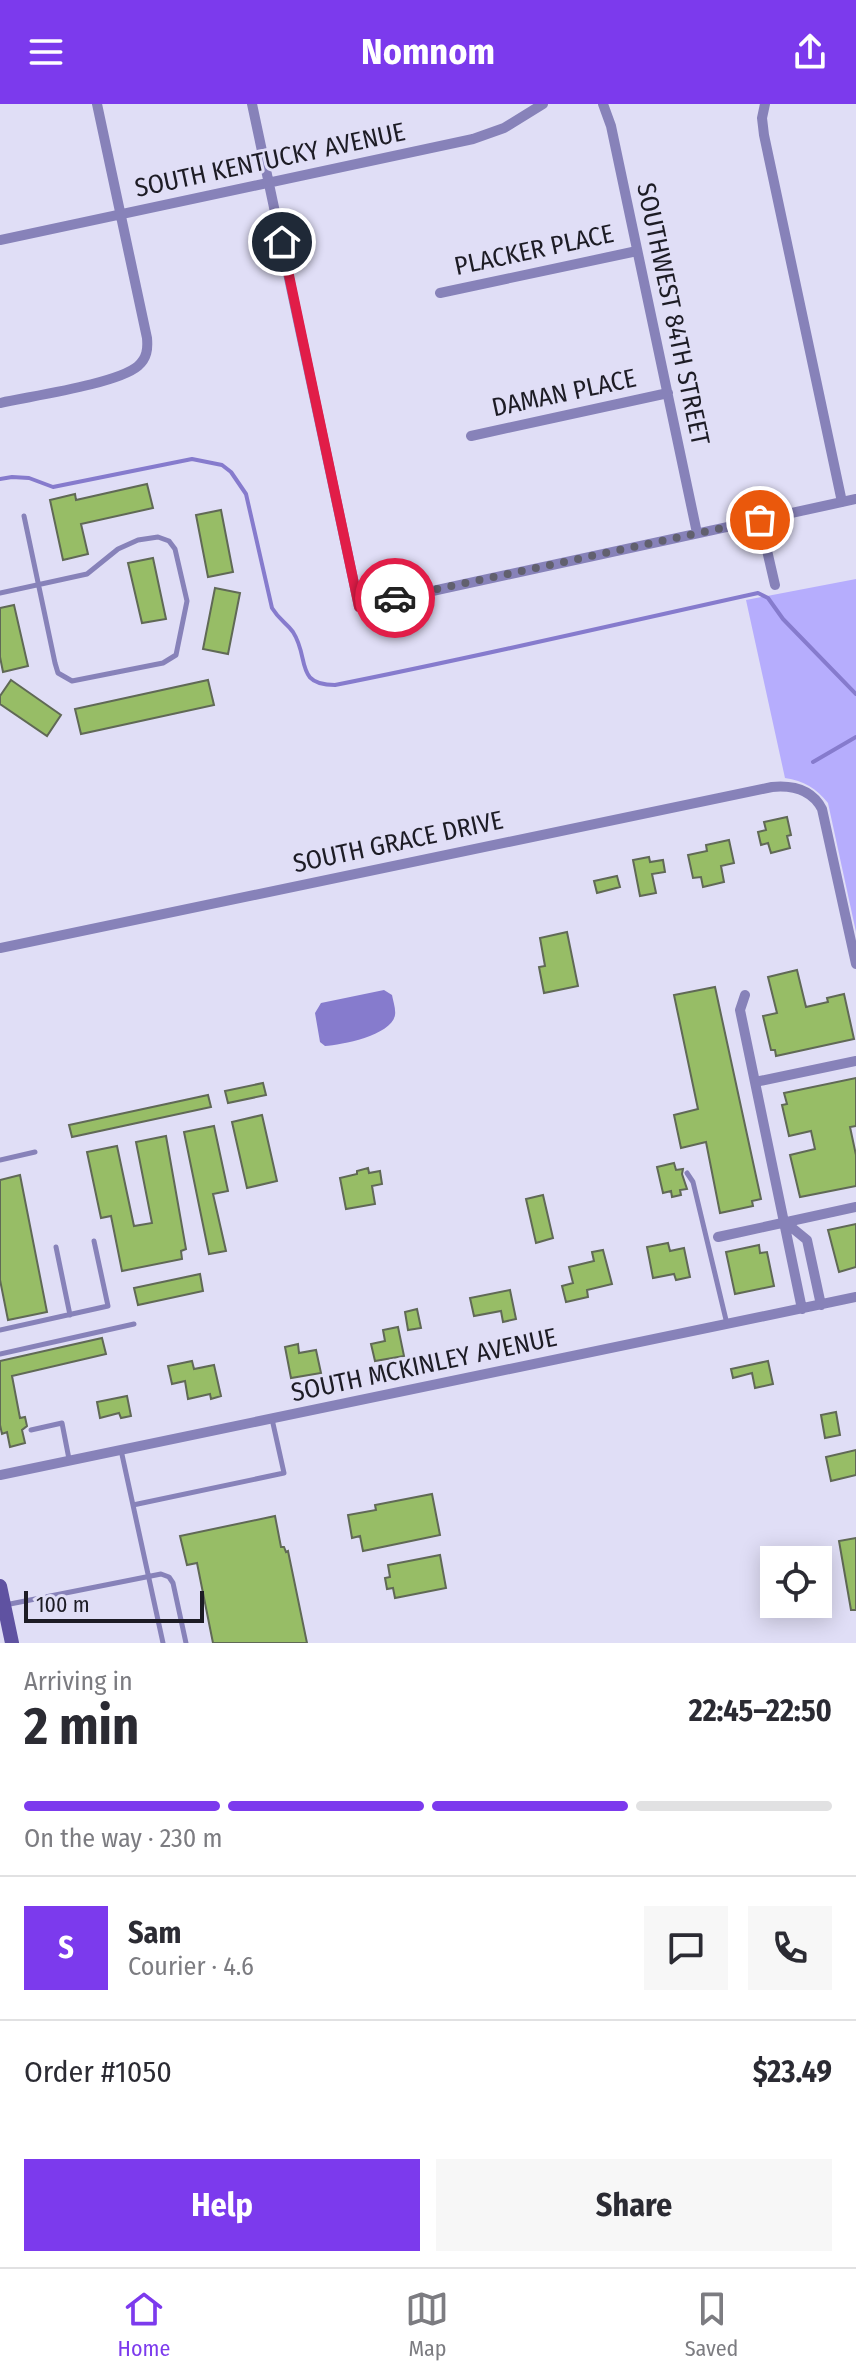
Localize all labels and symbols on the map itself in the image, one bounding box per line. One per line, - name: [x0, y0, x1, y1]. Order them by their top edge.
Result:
- street label: SOUTH KENTUCKY AVENUE: [132, 116, 408, 204]
- street label: SOUTHWEST 84TH STREET: [630, 180, 716, 448]
- pin: [248, 208, 316, 276]
- street label: PLACKER PLACE: [452, 218, 616, 282]
- street label: DAMAN PLACE: [489, 363, 639, 423]
- pin: [726, 486, 794, 554]
- courier: [355, 558, 435, 638]
- street label: SOUTH GRACE DRIVE: [290, 805, 506, 879]
- street label: SOUTH MCKINLEY AVENUE: [288, 1322, 560, 1408]
- scale bar: [24, 1587, 204, 1623]

